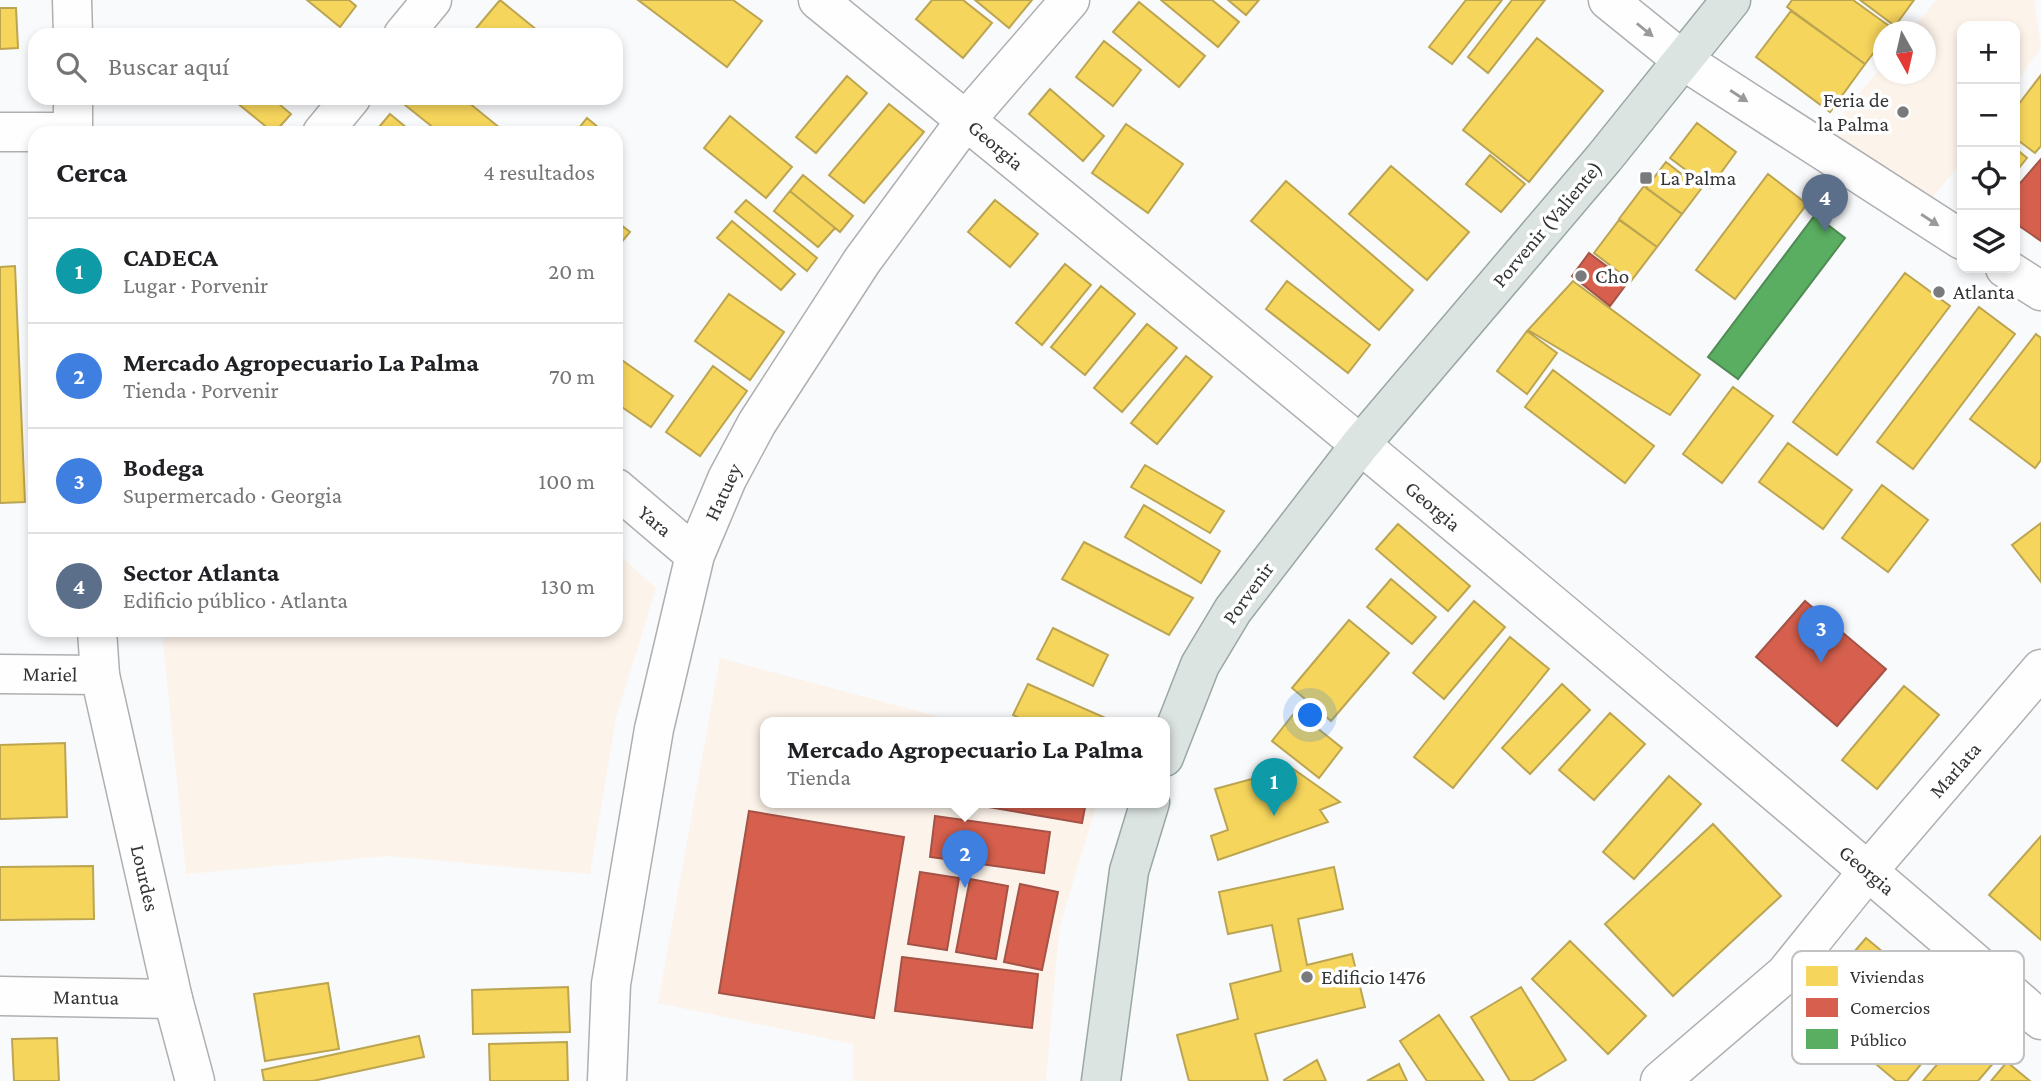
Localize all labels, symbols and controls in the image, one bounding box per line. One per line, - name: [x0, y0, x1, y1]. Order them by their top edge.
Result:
- north arrow: [1873, 21, 1936, 84]
- map controls: [1957, 21, 2020, 273]
- button: +: [1957, 21, 2020, 84]
- one-way arrow: [1635, 22, 1653, 37]
- search box: [28, 28, 623, 105]
- icon: search: [52, 48, 90, 86]
- text: Buscar aquí: [108, 52, 229, 81]
- button: −: [1957, 84, 2020, 147]
- place label: Feria de la Palma: [1818, 88, 1889, 136]
- one-way arrow: [1729, 90, 1748, 103]
- marker: Feria de la Palma: [1895, 104, 1911, 120]
- street label: Georgia: [963, 115, 1029, 175]
- button: locate: [1957, 147, 2020, 210]
- text: Cerca: [56, 155, 127, 188]
- street label: Porvenir (Valiente): [1487, 156, 1607, 292]
- text: 4 resultados: [483, 159, 595, 185]
- place label: La Palma: [1660, 166, 1736, 190]
- marker: La Palma: [1638, 170, 1654, 186]
- pin: 4: [1802, 174, 1848, 232]
- button: layers: [1957, 210, 2020, 273]
- one-way arrow: [1920, 213, 1940, 226]
- text: CADECA: [123, 243, 218, 272]
- text: 1: [75, 258, 83, 284]
- text: 20 m: [548, 258, 595, 284]
- place label: Cho: [1595, 264, 1629, 288]
- marker: Cho: [1573, 268, 1589, 284]
- text: Lugar · Porvenir: [123, 272, 268, 298]
- place label: Atlanta: [1953, 280, 2015, 304]
- marker: Atlanta: [1931, 284, 1947, 300]
- text: Mercado Agropecuario La Palma: [123, 348, 479, 377]
- text: 2: [73, 363, 85, 389]
- text: 70 m: [549, 363, 595, 389]
- text: Tienda · Porvenir: [123, 377, 279, 403]
- text: Bodega: [123, 453, 204, 482]
- street label: Hatuey: [699, 459, 747, 524]
- text: 3: [73, 468, 85, 494]
- text: 100 m: [539, 468, 595, 494]
- street label: Georgia: [1400, 476, 1466, 536]
- text: Supermercado · Georgia: [123, 482, 342, 508]
- street label: Yara: [633, 500, 677, 542]
- street label: Porvenir: [1217, 557, 1279, 629]
- text: Sector Atlanta: [123, 558, 279, 587]
- text: 4: [73, 573, 85, 599]
- text: 130 m: [541, 573, 595, 599]
- text: Edificio público · Atlanta: [123, 587, 348, 613]
- pin: 3: [1798, 605, 1844, 663]
- street label: Mariel: [22, 662, 78, 686]
- your location: [1293, 698, 1327, 732]
- popup: [760, 717, 1170, 808]
- text: Mercado Agropecuario La Palma: [787, 735, 1143, 764]
- street label: Marlata: [1924, 737, 1986, 803]
- pin: 1: [1251, 758, 1297, 816]
- text: Tienda: [787, 764, 851, 790]
- pin: 2: [942, 830, 988, 888]
- street label: Georgia: [1834, 840, 1900, 900]
- street label: Lourdes: [126, 842, 164, 914]
- legend: [1792, 951, 2024, 1064]
- place label: Edificio 1476: [1321, 965, 1426, 989]
- text: Viviendas: [1850, 966, 1924, 987]
- marker: Edificio 1476: [1299, 969, 1315, 985]
- street label: Mantua: [53, 984, 120, 1010]
- text: Comercios: [1850, 997, 1930, 1018]
- text: Público: [1850, 1029, 1907, 1050]

